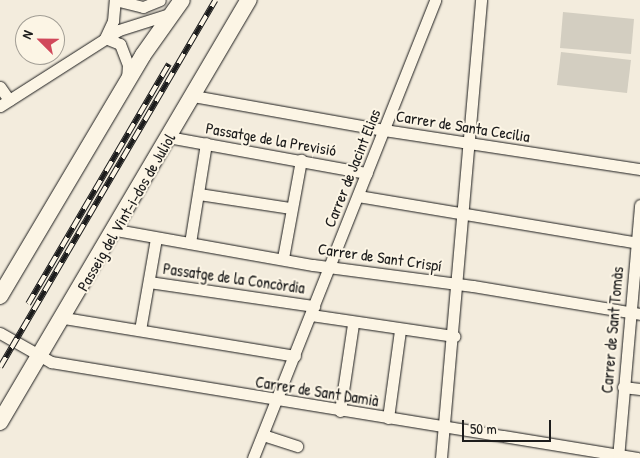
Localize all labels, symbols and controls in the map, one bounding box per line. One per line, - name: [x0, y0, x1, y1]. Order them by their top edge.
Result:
- north arrow: [15, 15, 65, 65]
- text: N: [16, 27, 37, 41]
- street label: Carrer de Jacint Elias: [320, 106, 384, 230]
- street label: Carrer de Santa Cecilia: [395, 106, 531, 146]
- street label: Passatge de la Previsió: [204, 118, 338, 160]
- street label: Passeig del Vint-i-dos de Juliol: [73, 130, 179, 294]
- street label: Carrer de Sant Crispí: [317, 239, 443, 275]
- street label: Passatge de la Concòrdia: [162, 259, 306, 297]
- street label: Carrer de Sant Tomàs: [597, 266, 627, 394]
- street label: Carrer de Sant Damià: [254, 372, 380, 410]
- scale bar: [465, 410, 554, 442]
- text: 50 m: [470, 418, 497, 439]

